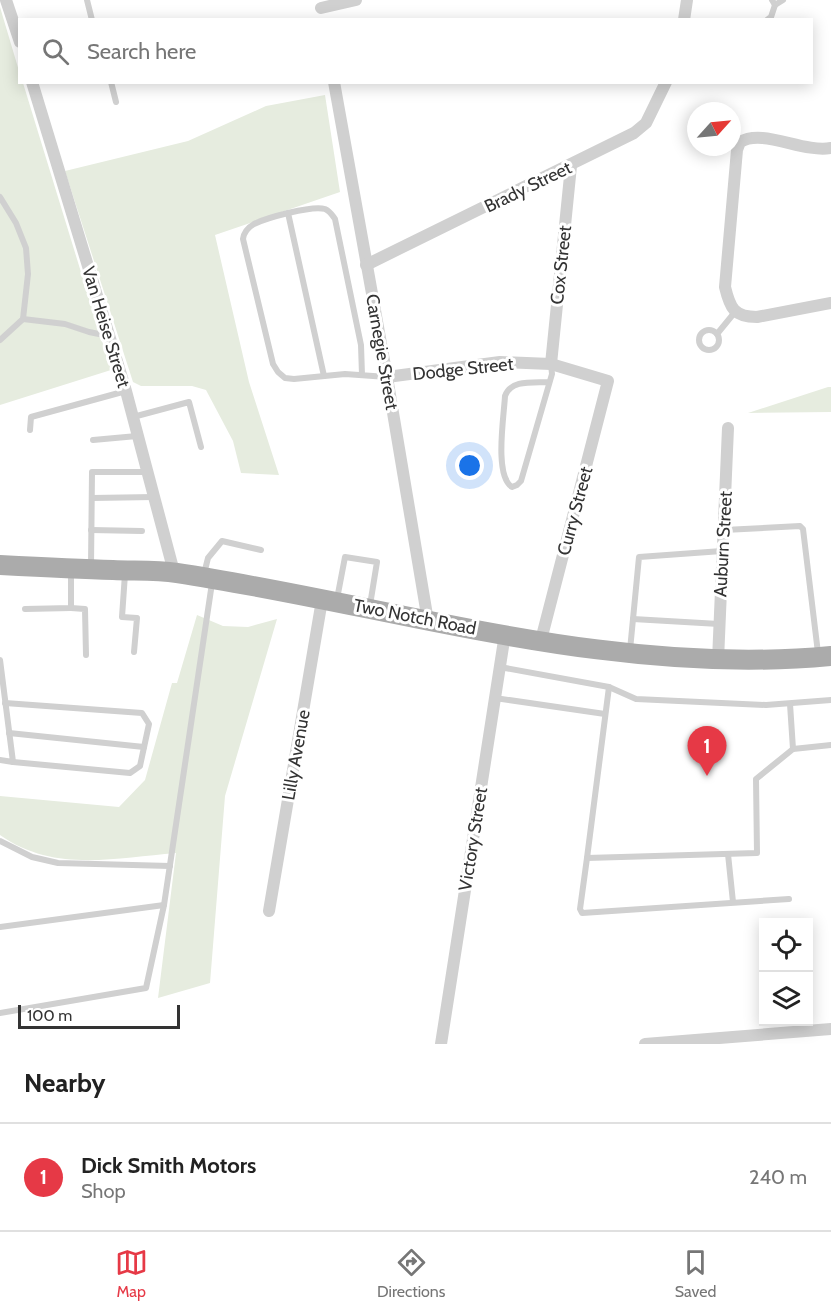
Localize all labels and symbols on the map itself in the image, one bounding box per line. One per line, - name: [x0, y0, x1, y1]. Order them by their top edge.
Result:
- north arrow: [687, 102, 741, 156]
- street label: Brady Street: [481, 156, 575, 218]
- street label: Cox Street: [546, 224, 576, 306]
- street label: Van Heise Street: [77, 264, 135, 390]
- street label: Carnegie Street: [361, 292, 403, 412]
- street label: Dodge Street: [411, 353, 515, 385]
- your location: [455, 451, 484, 480]
- street label: Curry Street: [553, 464, 597, 558]
- street label: Auburn Street: [709, 491, 737, 597]
- street label: Two Notch Road: [352, 594, 478, 640]
- street label: Lilly Avenue: [277, 708, 315, 802]
- pin: 1: [688, 726, 726, 776]
- street label: Victory Street: [454, 786, 492, 892]
- scale bar: [18, 1002, 180, 1030]

